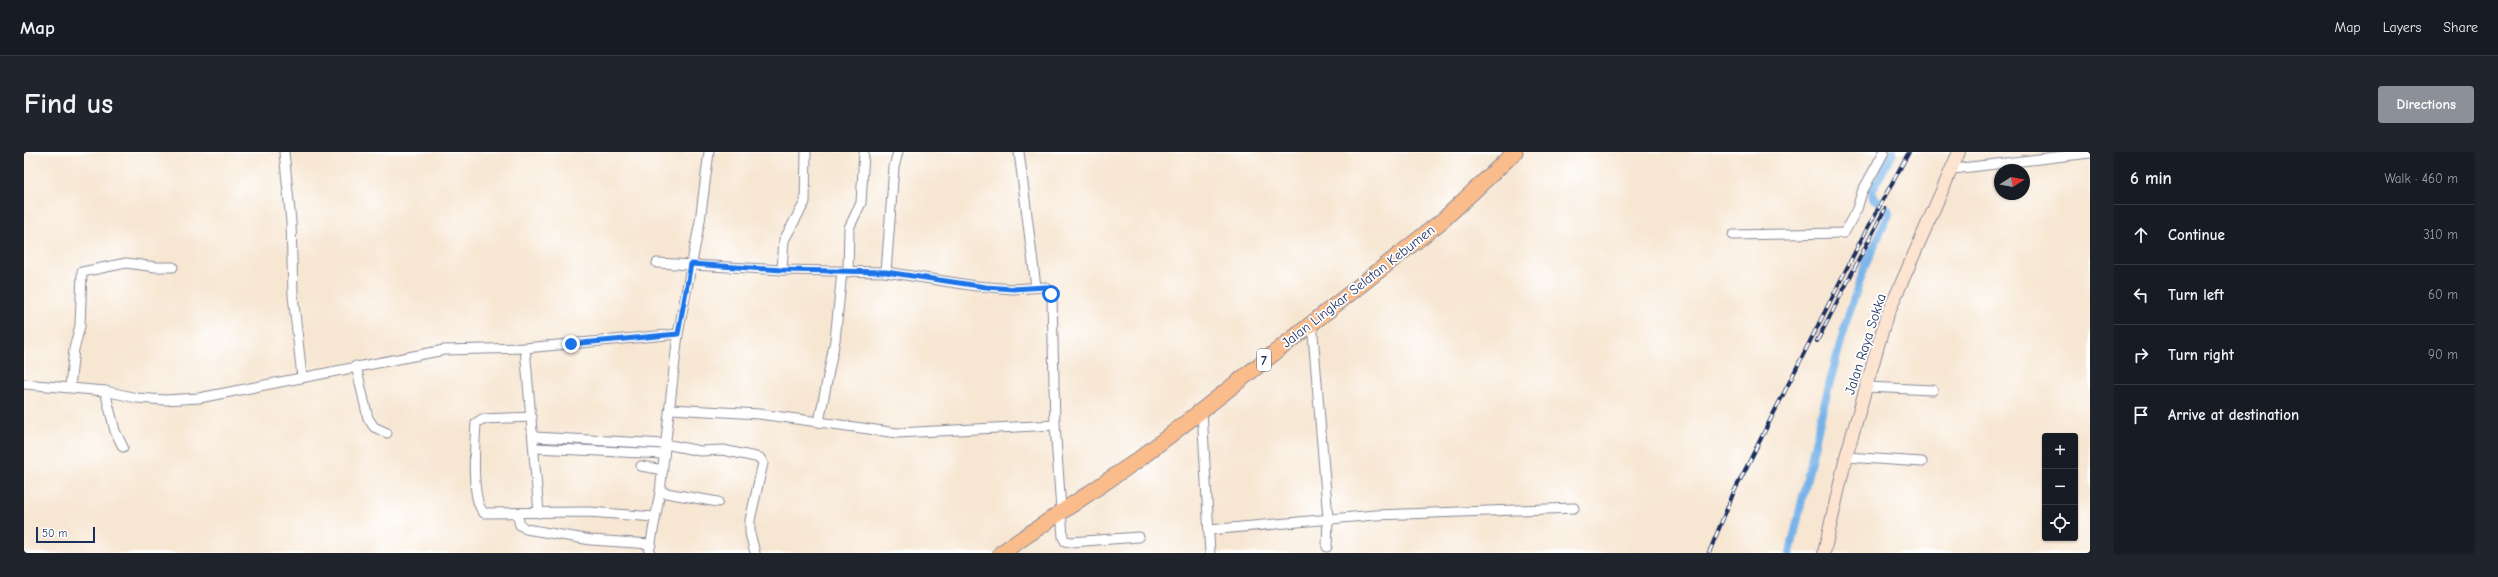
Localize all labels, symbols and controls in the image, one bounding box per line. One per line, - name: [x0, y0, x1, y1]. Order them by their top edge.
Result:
- text: Map: [20, 17, 55, 39]
- text: Map: [2334, 19, 2361, 36]
- text: Layers: [2383, 19, 2421, 36]
- text: Share: [2443, 19, 2478, 36]
- button: Directions: [2378, 86, 2474, 123]
- text: Find us: [24, 88, 113, 120]
- north arrow: [1994, 164, 2030, 200]
- text: 6 min: [2130, 169, 2172, 188]
- text: Walk · 460 m: [2384, 171, 2458, 186]
- street label: Jalan Lingkar Selatan Kebumen: [1278, 221, 1438, 351]
- icon: ahead: [2130, 224, 2152, 246]
- text: Continue: [2168, 226, 2225, 244]
- text: 310 m: [2423, 227, 2458, 242]
- icon: left: [2130, 284, 2152, 306]
- route start: [1042, 285, 1060, 303]
- text: Turn left: [2168, 286, 2224, 304]
- text: 60 m: [2428, 287, 2458, 302]
- street label: Jalan Raya Sokka: [1841, 291, 1890, 397]
- route end: [562, 335, 580, 353]
- icon: right: [2130, 344, 2152, 366]
- text: Turn right: [2168, 346, 2234, 364]
- text: 90 m: [2428, 347, 2458, 362]
- road number: 7: [1257, 349, 1271, 371]
- icon: arrive: [2130, 404, 2152, 426]
- text: Arrive at destination: [2168, 406, 2299, 424]
- map controls: [2042, 433, 2078, 541]
- button: +: [2042, 433, 2078, 469]
- button: −: [2042, 469, 2078, 505]
- button: locate: [2042, 505, 2078, 541]
- scale bar: [36, 525, 95, 544]
- text: 50 m: [42, 527, 67, 540]

